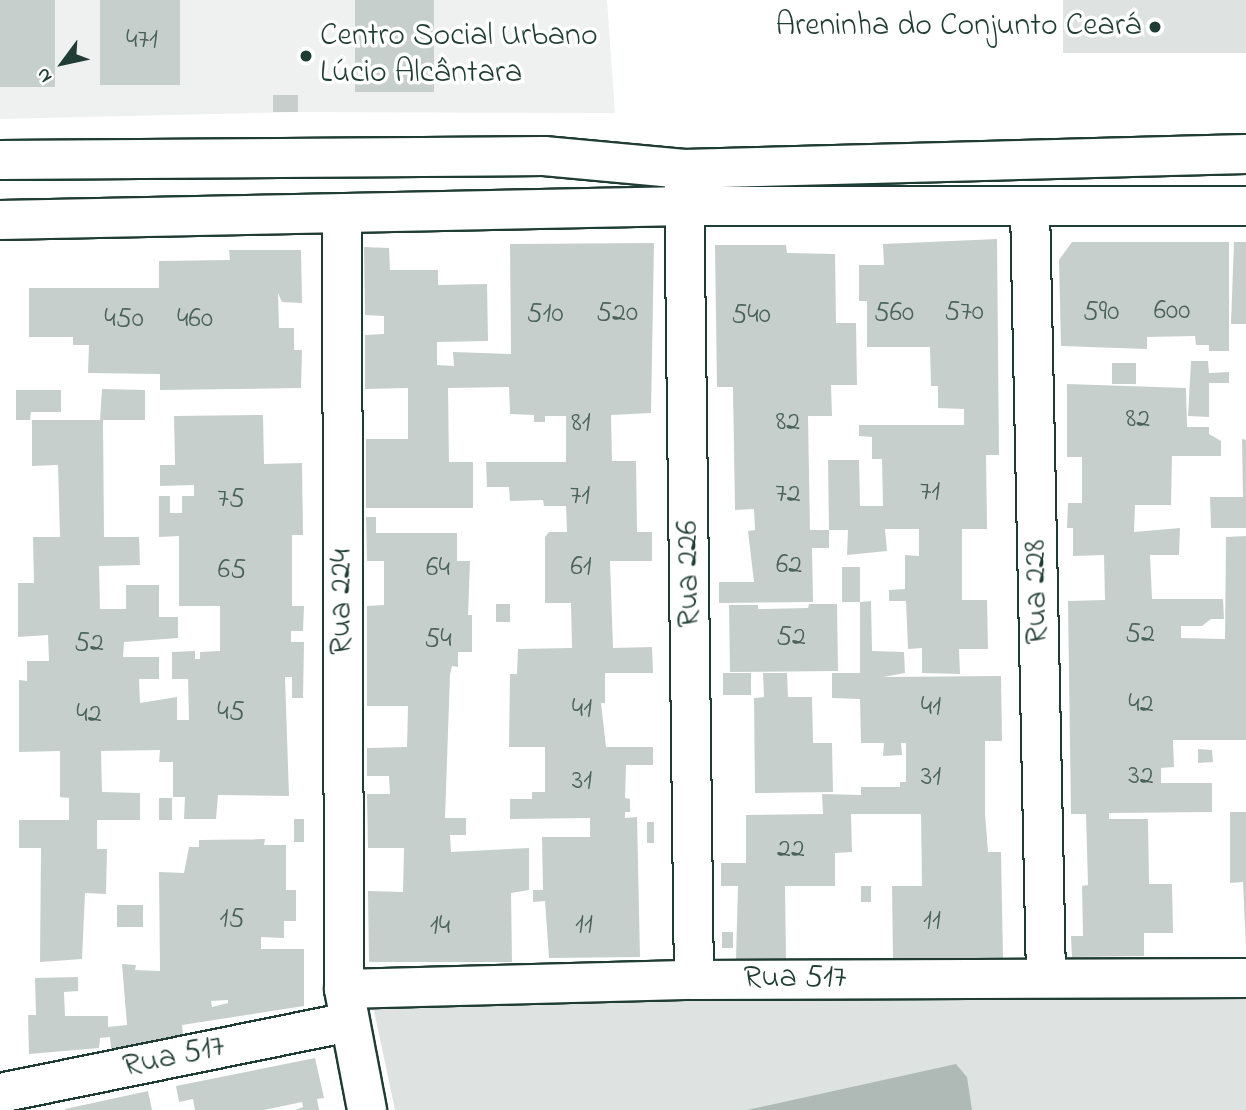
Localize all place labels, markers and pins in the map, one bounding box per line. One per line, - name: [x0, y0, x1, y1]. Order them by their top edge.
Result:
- place label: Areninha do Conjunto Ceará: [776, 8, 1141, 46]
- place label: Centro Social Urbano Lúcio Alcântara: [320, 19, 598, 94]
- marker: Areninha do Conjunto Ceará: [1147, 19, 1163, 35]
- marker: Centro Social Urbano Lúcio Alcântara: [298, 48, 314, 64]

